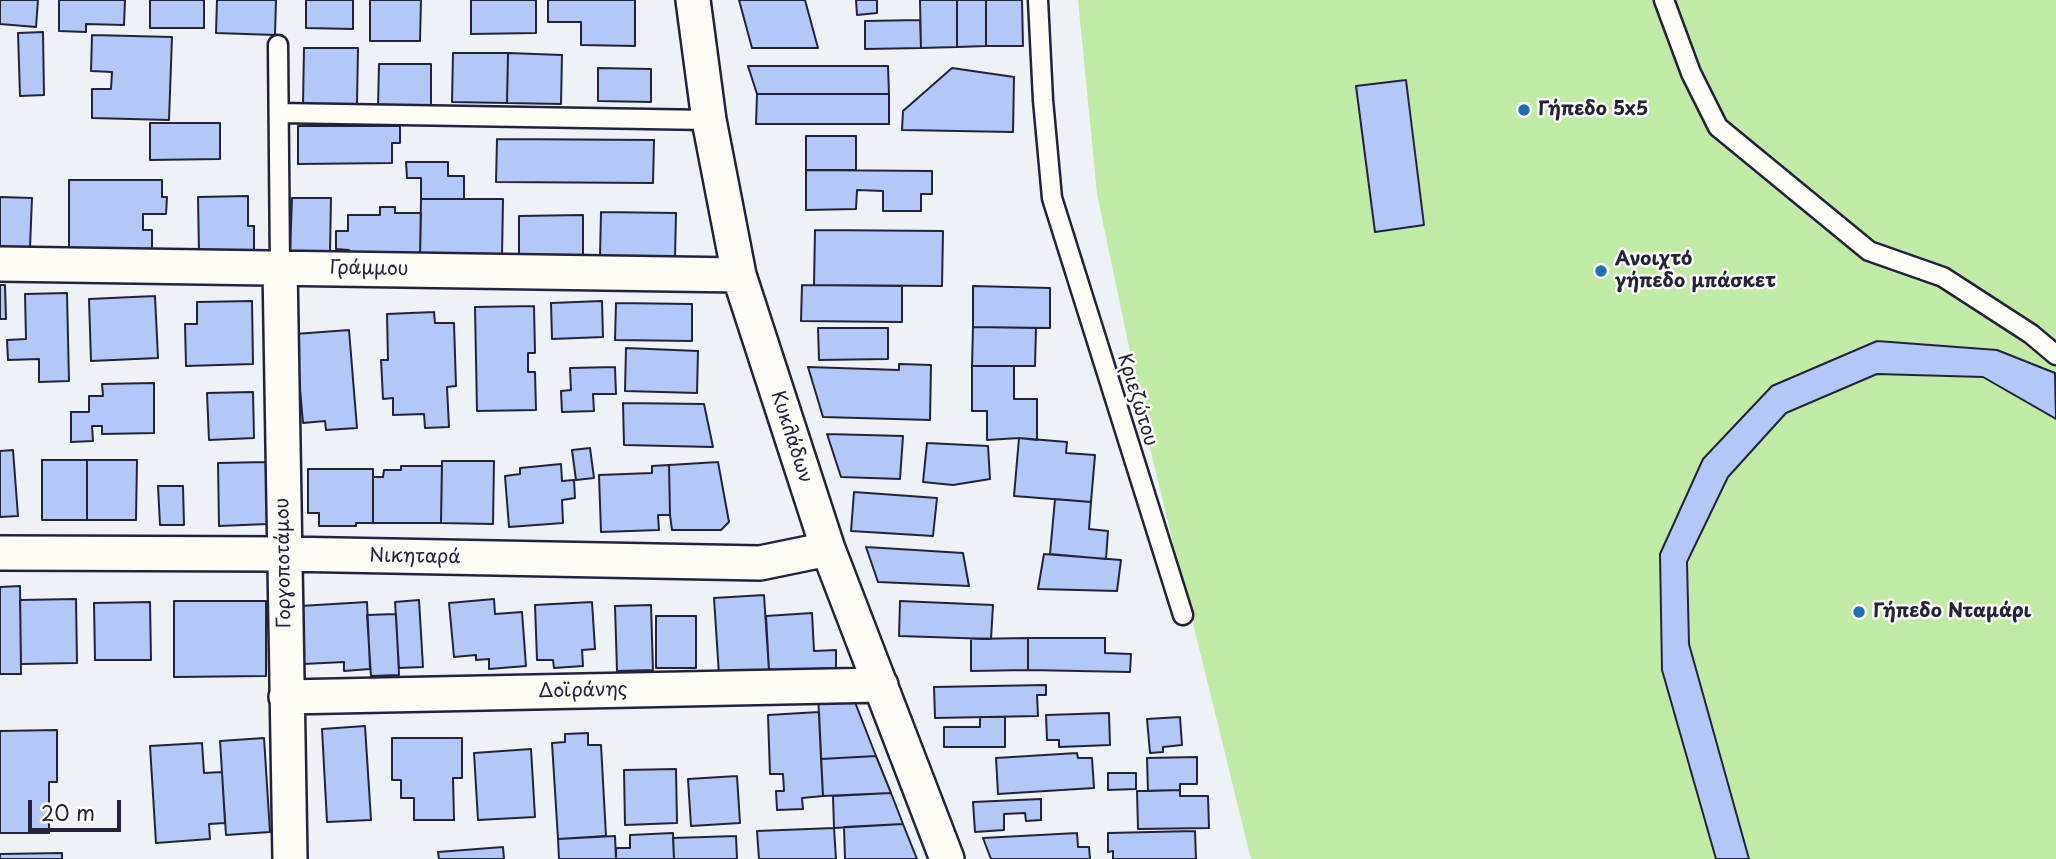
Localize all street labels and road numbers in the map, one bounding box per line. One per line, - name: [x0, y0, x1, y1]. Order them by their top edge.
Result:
- street label: Γράμμου: [329, 257, 409, 281]
- street label: Κριεζώτου: [1112, 351, 1162, 449]
- street label: Κυκλάδων: [765, 388, 817, 486]
- street label: Γοργοποτάμου: [271, 498, 297, 628]
- street label: Νικηταρά: [369, 545, 461, 569]
- street label: Δοϊράνης: [538, 679, 628, 703]

